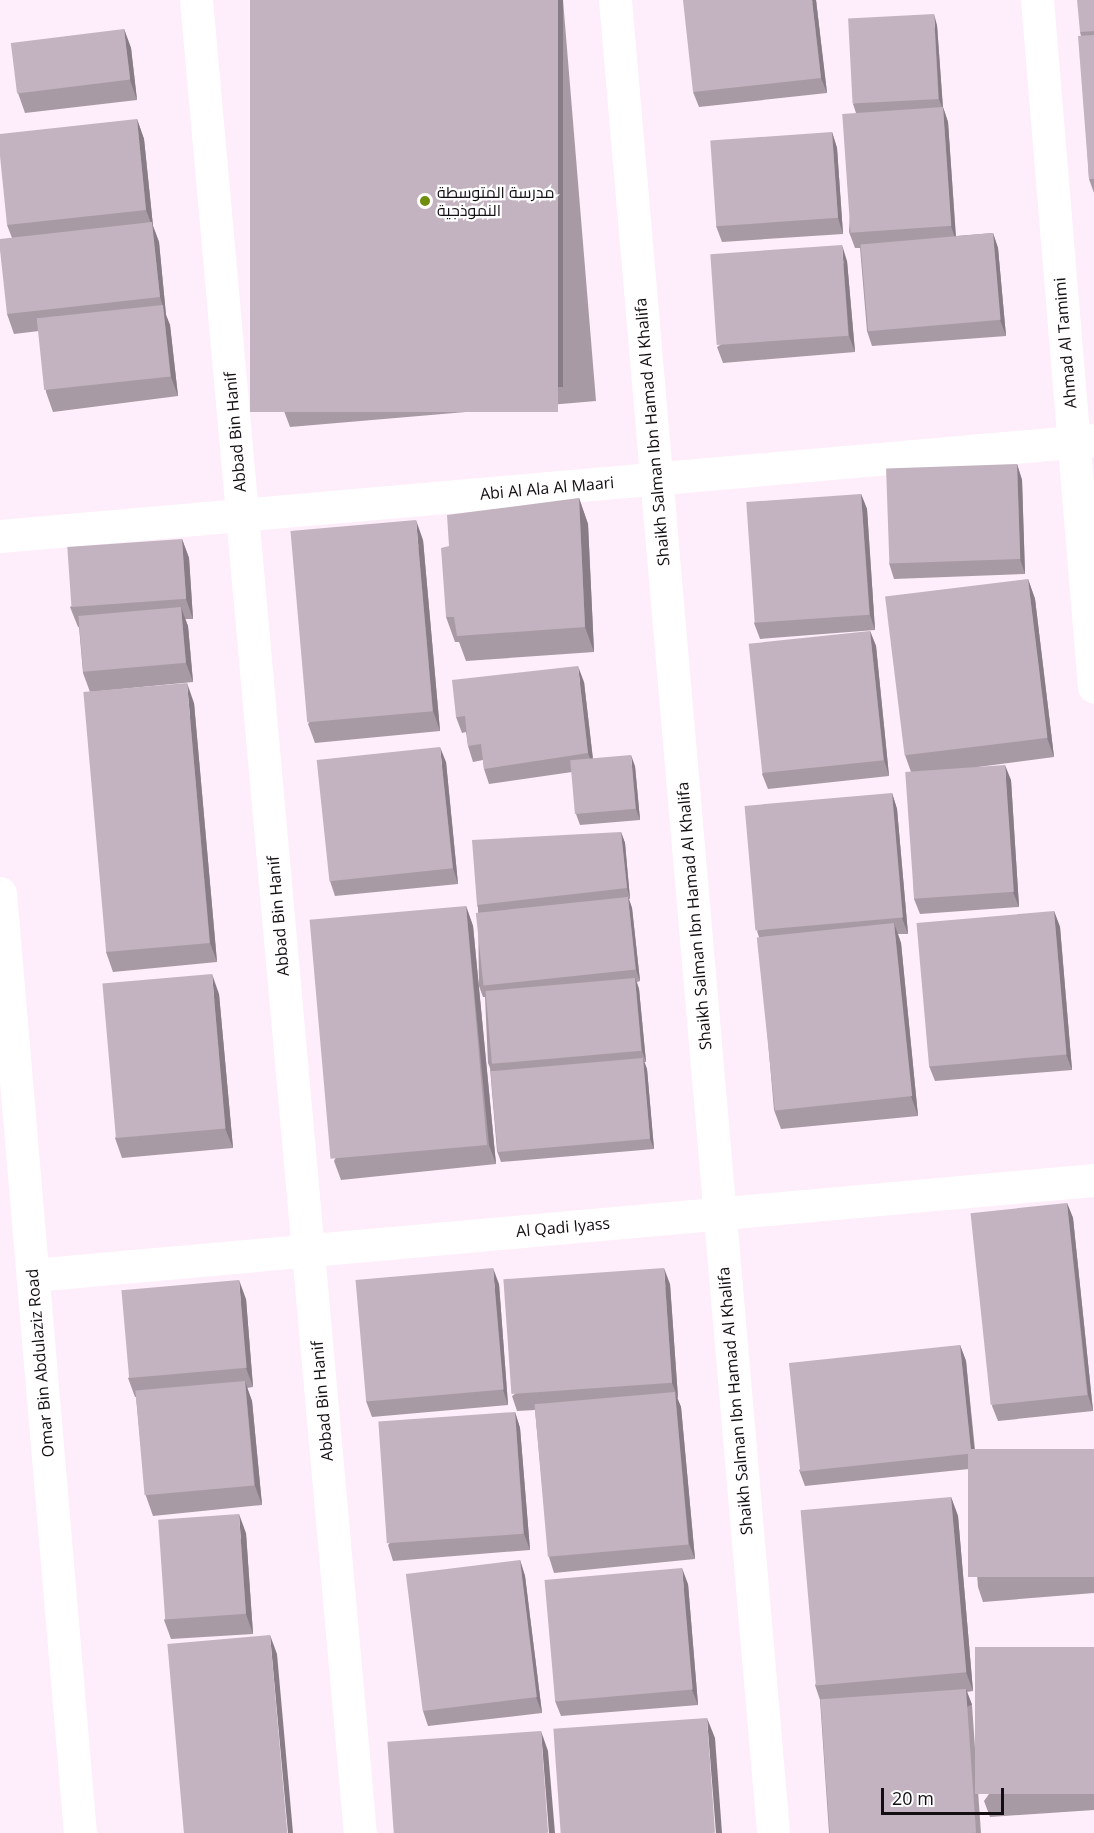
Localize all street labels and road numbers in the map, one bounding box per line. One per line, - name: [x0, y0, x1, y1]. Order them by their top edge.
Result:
- street label: Ahmad Al Tamimi: [1050, 277, 1080, 409]
- street label: Shaikh Salman Ibn Hamad Al Khalifa: [631, 297, 673, 567]
- street label: Abbad Bin Hanif: [220, 371, 250, 493]
- street label: Abi Al Ala Al Maari: [479, 473, 615, 503]
- street label: Shaikh Salman Ibn Hamad Al Khalifa: [673, 781, 715, 1051]
- street label: Abbad Bin Hanif: [263, 855, 293, 977]
- street label: Al Qadi Iyass: [515, 1213, 611, 1241]
- street label: Shaikh Salman Ibn Hamad Al Khalifa: [714, 1266, 756, 1536]
- street label: Omar Bin Abdulaziz Road: [22, 1268, 58, 1458]
- street label: Abbad Bin Hanif: [307, 1340, 337, 1462]

